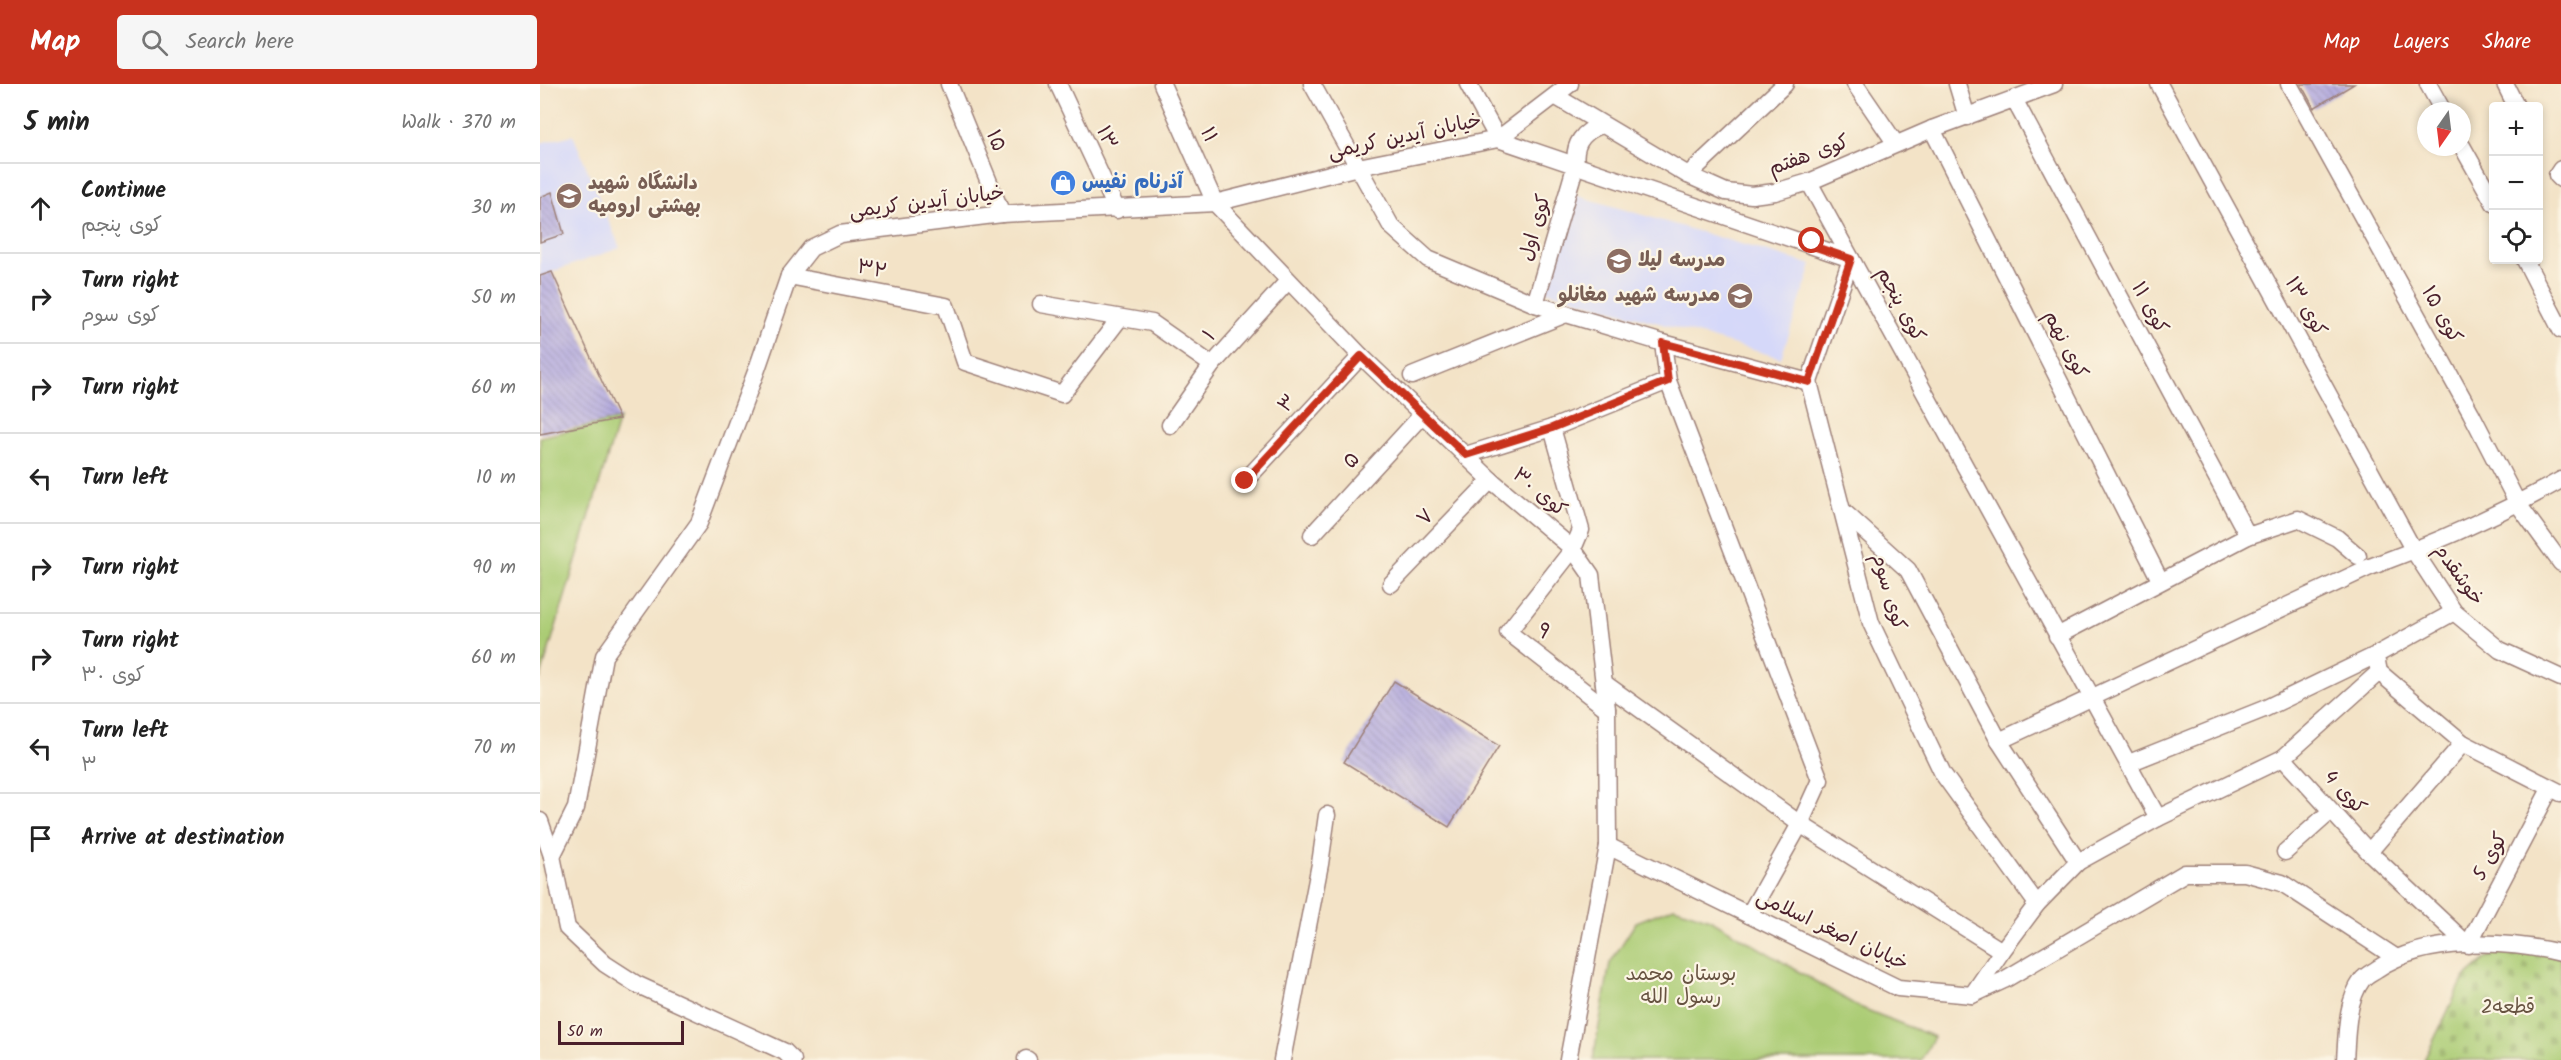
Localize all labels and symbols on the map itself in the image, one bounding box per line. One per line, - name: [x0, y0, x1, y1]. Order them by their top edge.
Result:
- north arrow: [2417, 102, 2471, 156]
- street label: خیابان آیدین کریمی: [1325, 105, 1485, 169]
- street label: ۱۳: [1087, 121, 1125, 155]
- street label: ۱۱: [1190, 122, 1226, 148]
- street label: ۱۵: [976, 125, 1014, 157]
- street label: کوی هفتم: [1764, 127, 1854, 185]
- place label: آذرنام نفیس: [1082, 167, 1185, 199]
- place label: دانشگاه شهید بهشتی ارومیه: [588, 168, 701, 223]
- shop icon: آذرنام نفیس: [1048, 168, 1078, 198]
- street label: خیابان آیدین کریمی: [847, 178, 1007, 228]
- school or university icon: دانشگاه شهید بهشتی ارومیه: [554, 181, 584, 211]
- street label: کوی اول: [1511, 191, 1561, 265]
- route start: [1798, 227, 1824, 253]
- place label: مدرسه لیلا: [1638, 245, 1725, 277]
- school or university icon: مدرسه لیلا: [1604, 246, 1634, 276]
- street label: ۳۲: [854, 251, 890, 289]
- street label: کوی پنجم: [1867, 262, 1933, 348]
- street label: کوی ۱۳: [2275, 271, 2335, 343]
- street label: کوی ۱۱: [2122, 276, 2176, 340]
- place label: مدرسه شهید مغانلو: [1556, 280, 1720, 312]
- street label: کوی ۱۵: [2412, 280, 2470, 350]
- school or university icon: مدرسه شهید مغانلو: [1725, 281, 1755, 311]
- street label: کوی نهم: [2034, 305, 2096, 385]
- street label: ۱: [1196, 323, 1224, 349]
- street label: ۳: [1271, 387, 1305, 421]
- street label: ۵: [1336, 445, 1368, 477]
- street label: کوی ۳۰: [1504, 460, 1574, 526]
- route end: [1231, 467, 1257, 493]
- street label: ۷: [1410, 502, 1442, 534]
- street label: خوشقدم: [2424, 537, 2492, 613]
- street label: کوی سوم: [1862, 550, 1914, 634]
- street label: ۹: [1528, 616, 1558, 648]
- street label: کوی 4: [2315, 763, 2373, 823]
- street label: کوی 5: [2465, 827, 2517, 887]
- street label: خیابان اصغر اسلامی: [1751, 882, 1913, 980]
- park label: بوستان محمد رسول الله: [1626, 959, 1736, 1014]
- park label: قطعه2: [2481, 992, 2535, 1024]
- scale bar: [558, 1018, 684, 1046]

